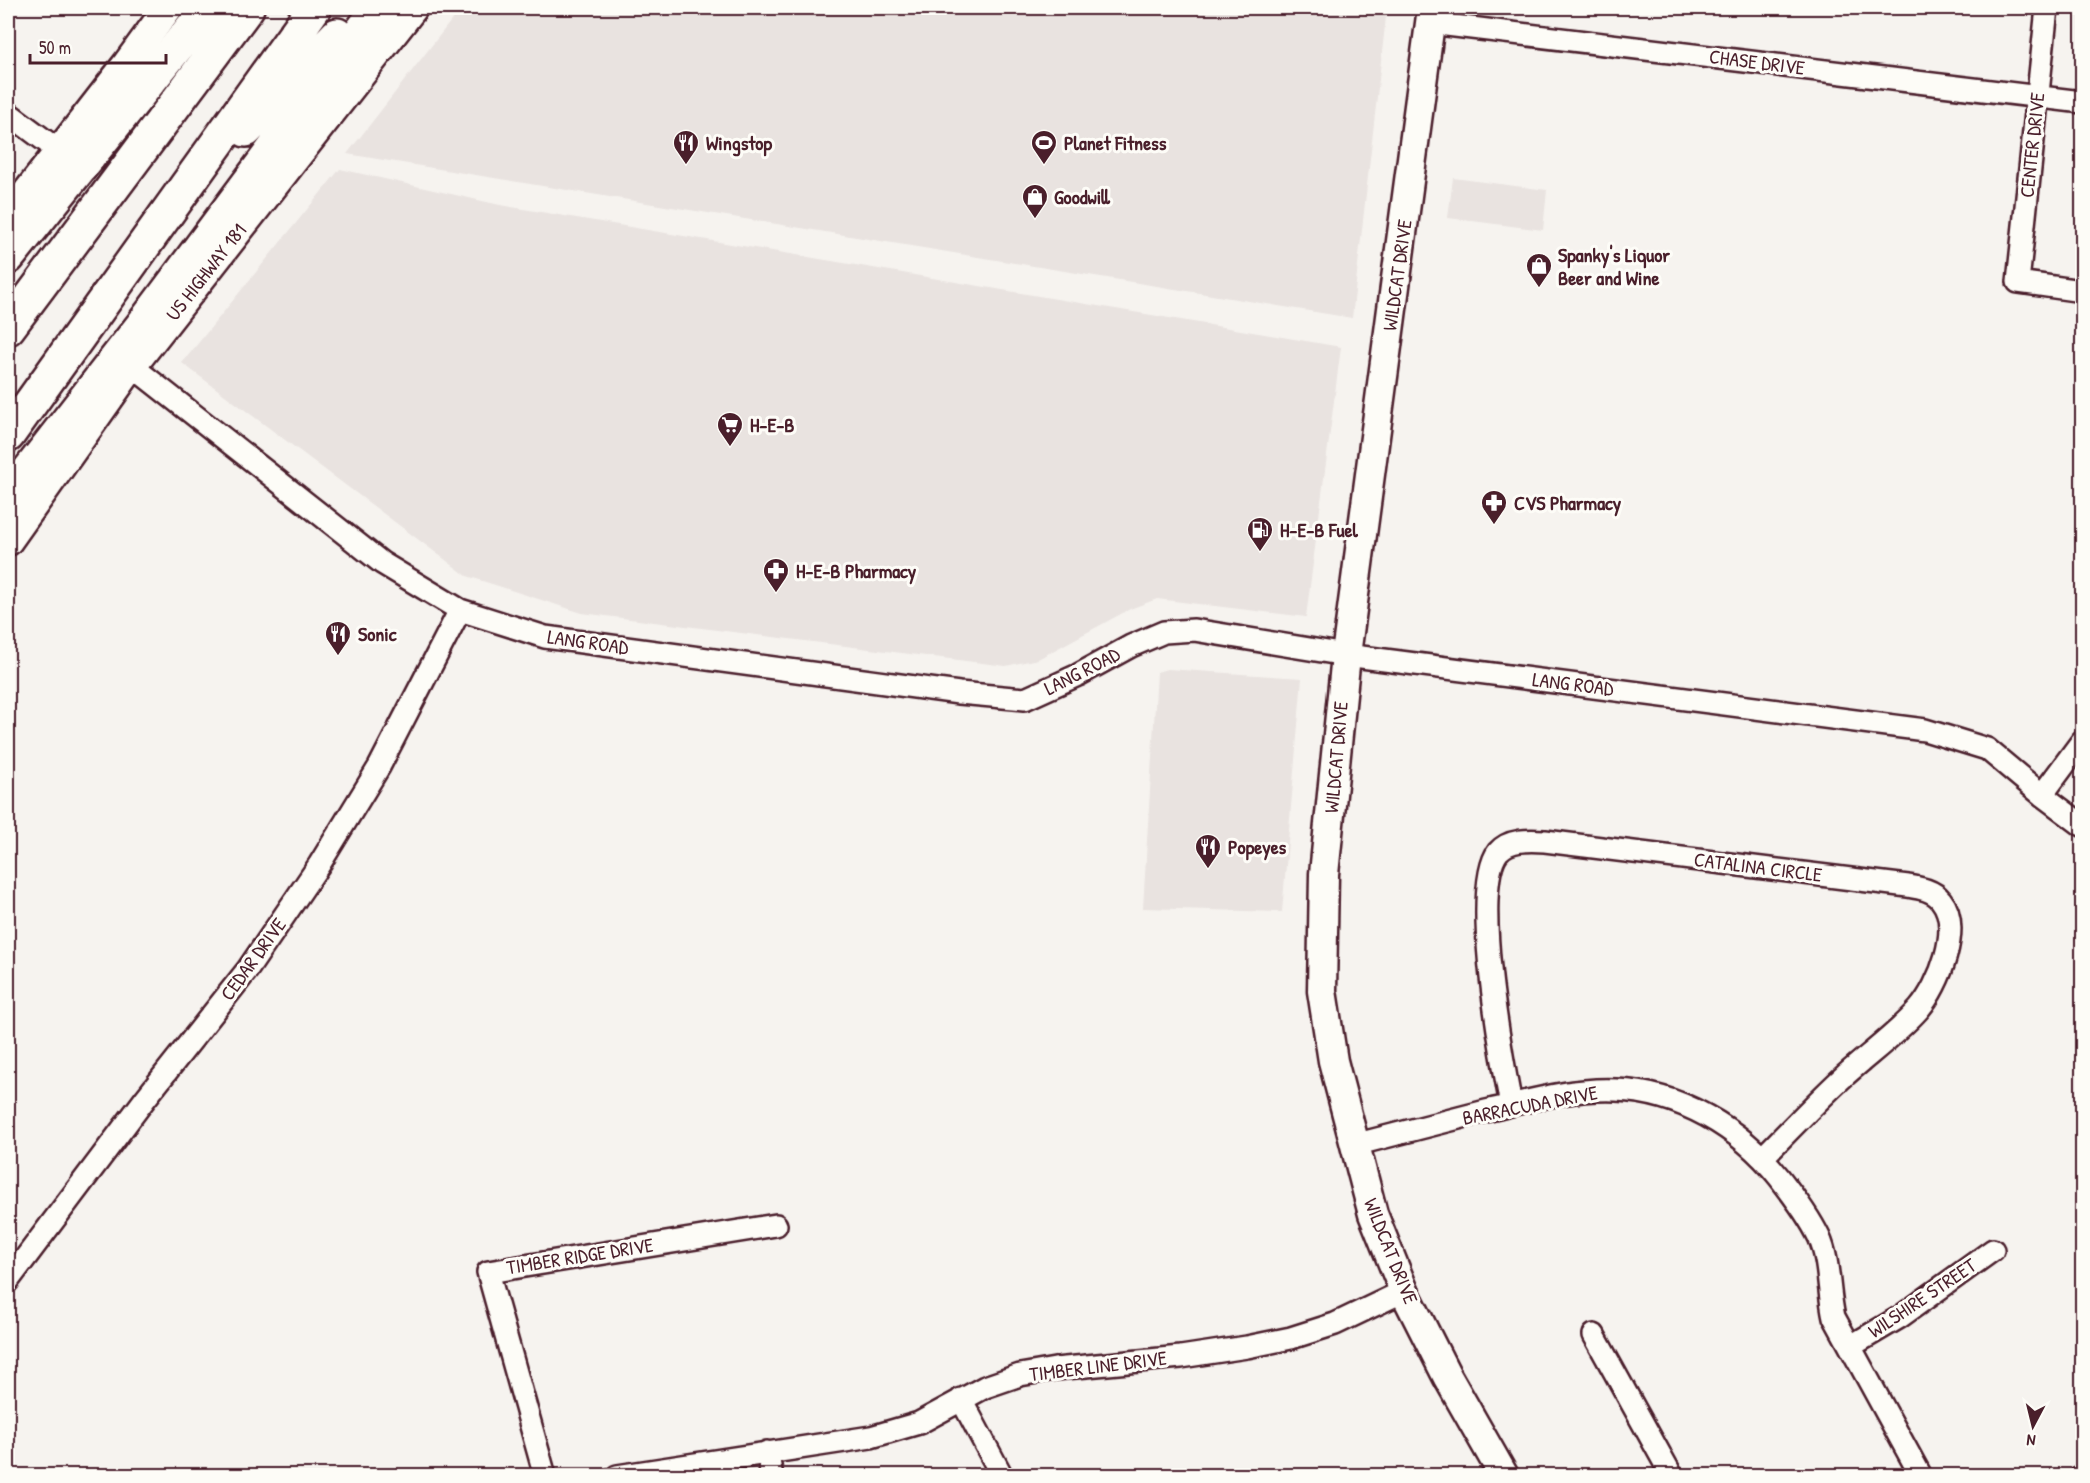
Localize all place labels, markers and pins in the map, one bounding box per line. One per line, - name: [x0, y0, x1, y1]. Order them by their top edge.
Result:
- restaurant icon: Wingstop: [671, 128, 701, 166]
- sports icon: Planet Fitness: [1029, 128, 1059, 166]
- place label: Wingstop: [706, 129, 772, 157]
- place label: Planet Fitness: [1064, 129, 1167, 156]
- shop icon: Goodwill: [1020, 182, 1050, 220]
- place label: Goodwill: [1054, 183, 1111, 210]
- place label: Spanky's Liquor Beer and Wine: [1558, 241, 1670, 291]
- shop icon: Spanky's Liquor Beer and Wine: [1524, 251, 1554, 289]
- supermarket icon: H-E-B: [715, 410, 745, 448]
- place label: H-E-B: [750, 411, 795, 438]
- pharmacy icon: CVS Pharmacy: [1479, 488, 1509, 526]
- place label: CVS Pharmacy: [1514, 489, 1622, 517]
- fuel station icon: H-E-B Fuel: [1245, 515, 1275, 553]
- place label: H-E-B Fuel: [1280, 516, 1359, 543]
- pharmacy icon: H-E-B Pharmacy: [761, 556, 791, 594]
- place label: H-E-B Pharmacy: [796, 557, 917, 585]
- restaurant icon: Sonic: [323, 619, 353, 657]
- place label: Sonic: [358, 620, 398, 647]
- restaurant icon: Popeyes: [1193, 832, 1223, 870]
- place label: Popeyes: [1228, 833, 1287, 861]

